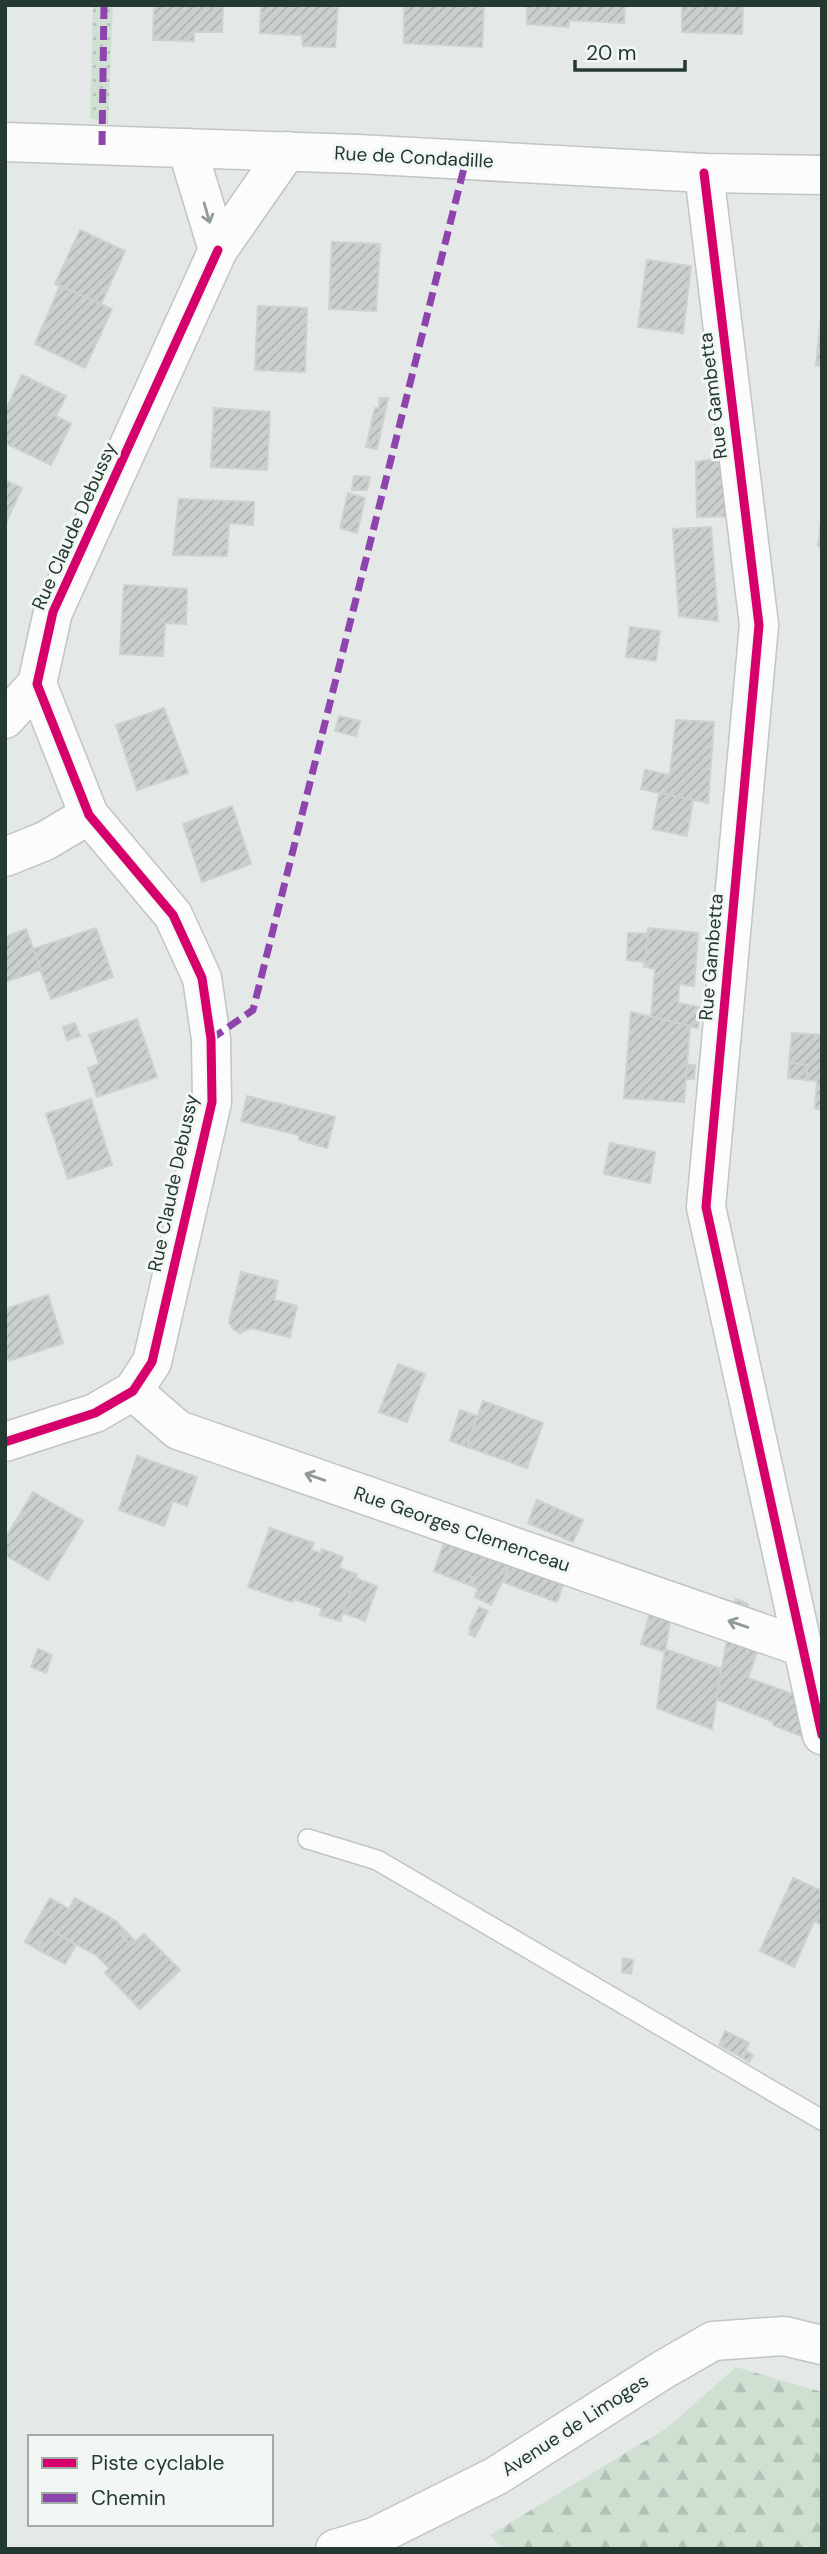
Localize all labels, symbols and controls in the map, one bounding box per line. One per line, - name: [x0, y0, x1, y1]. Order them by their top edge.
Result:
- scale bar: [575, 28, 685, 72]
- text: 20 m: [586, 39, 637, 67]
- street label: Rue de Condadille: [334, 140, 494, 174]
- one-way arrow: [201, 202, 214, 224]
- street label: Rue Gambetta: [693, 331, 733, 461]
- street label: Rue Claude Debussy: [26, 438, 122, 614]
- street label: Rue Gambetta: [693, 893, 729, 1021]
- street label: Rue Claude Debussy: [142, 1092, 204, 1274]
- one-way arrow: [304, 1470, 326, 1482]
- street label: Rue Georges Clemenceau: [351, 1480, 573, 1578]
- one-way arrow: [727, 1617, 749, 1630]
- street label: Avenue de Limoges: [497, 2368, 653, 2482]
- legend: [28, 2435, 273, 2526]
- text: Piste cyclable: [91, 2449, 224, 2477]
- text: Chemin: [91, 2484, 166, 2512]

